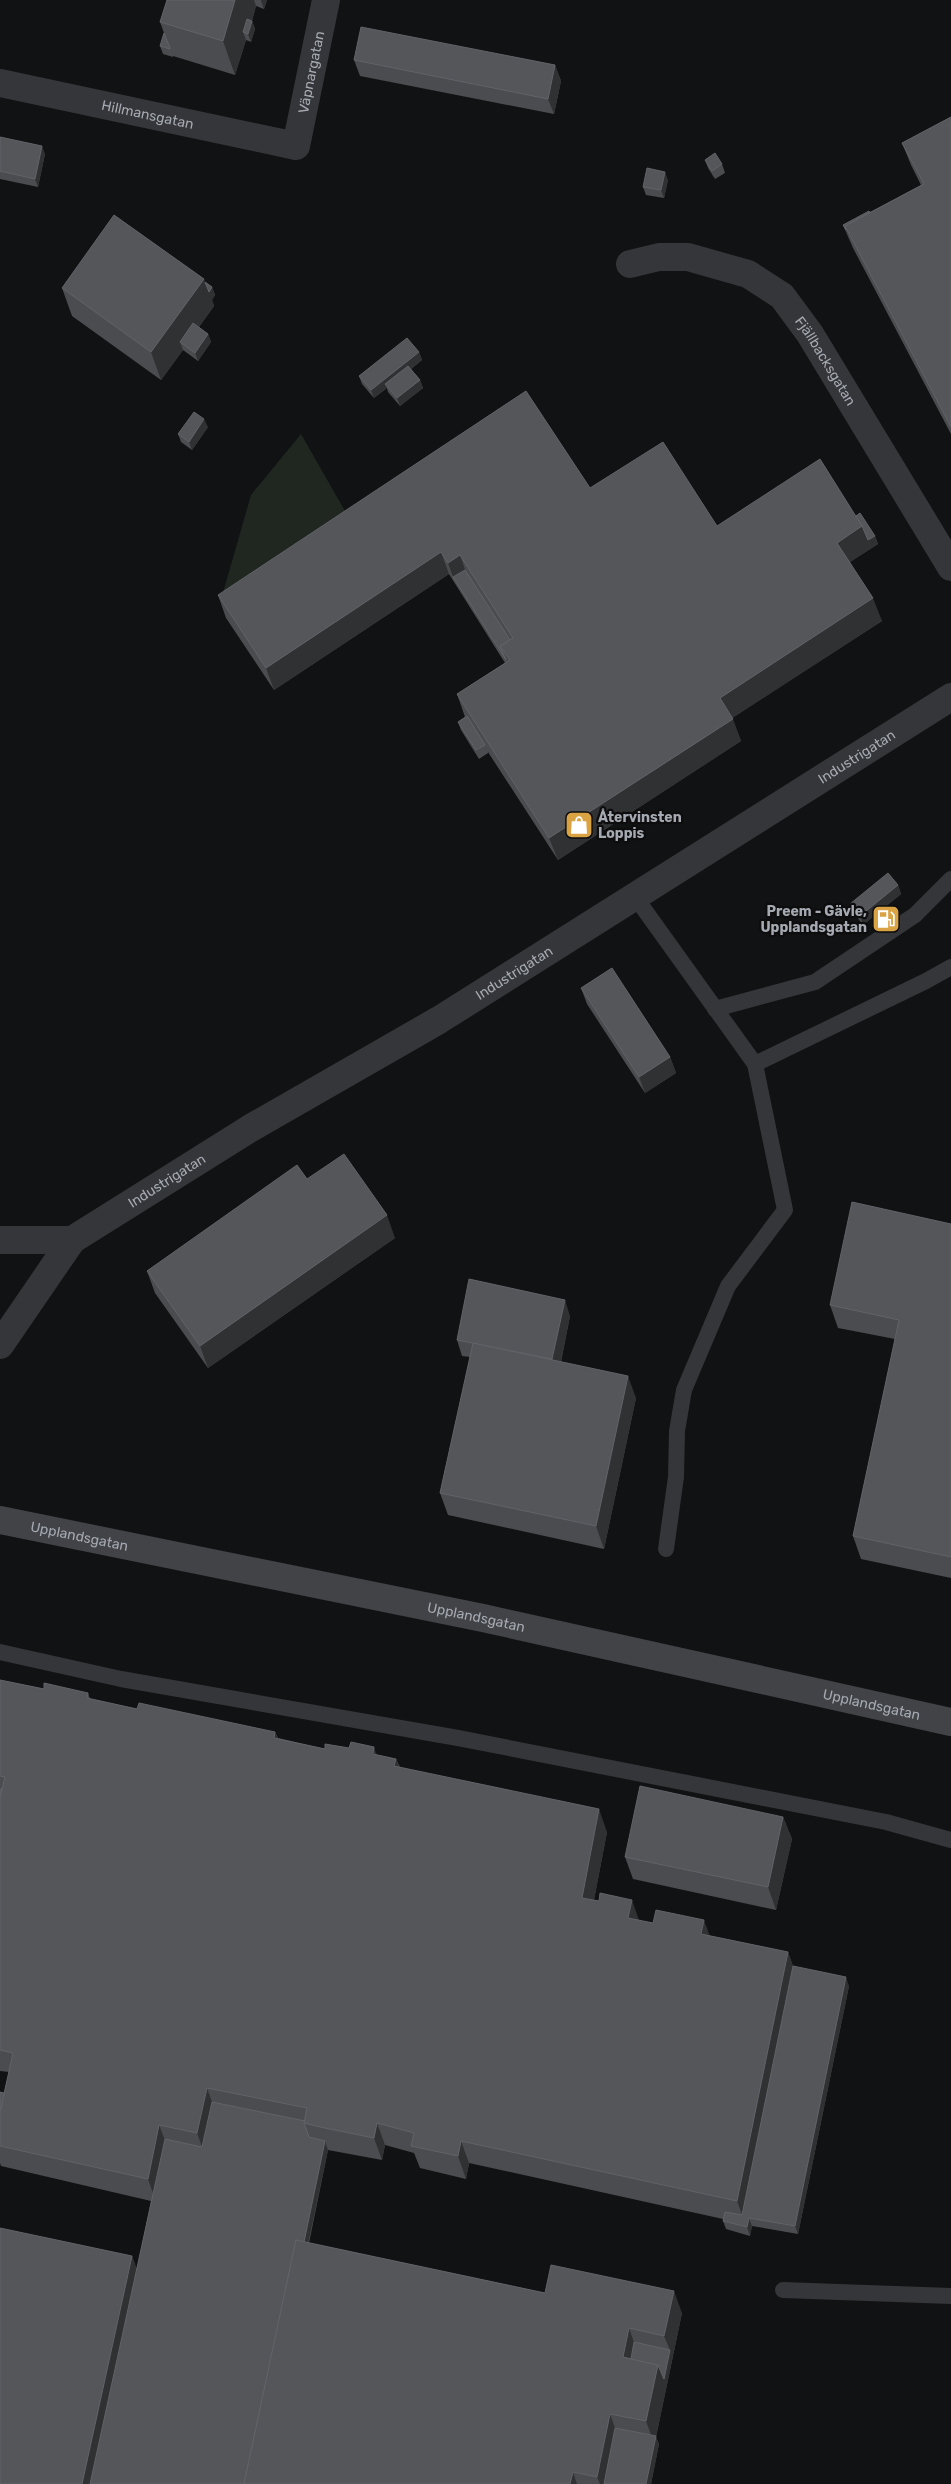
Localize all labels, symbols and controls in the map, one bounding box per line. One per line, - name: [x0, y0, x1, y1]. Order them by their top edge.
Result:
- street label: Väpnargatan: [294, 30, 328, 115]
- street label: Hillmansgatan: [100, 96, 195, 133]
- street label: Fjällbacksgatan: [791, 313, 860, 409]
- street label: Industrigatan: [815, 726, 898, 787]
- place label: Återvinsten Loppis: [598, 808, 682, 842]
- shop icon: Återvinsten Loppis: [564, 810, 594, 840]
- place label: Preem - Gävle, Upplandsgatan: [760, 903, 867, 936]
- fuel station icon: Preem - Gävle, Upplandsgatan: [871, 904, 901, 934]
- street label: Industrigatan: [472, 942, 556, 1003]
- street label: Industrigatan: [125, 1150, 208, 1211]
- street label: Upplandsgatan: [29, 1518, 130, 1554]
- street label: Upplandsgatan: [426, 1598, 527, 1636]
- street label: Upplandsgatan: [821, 1685, 922, 1723]

